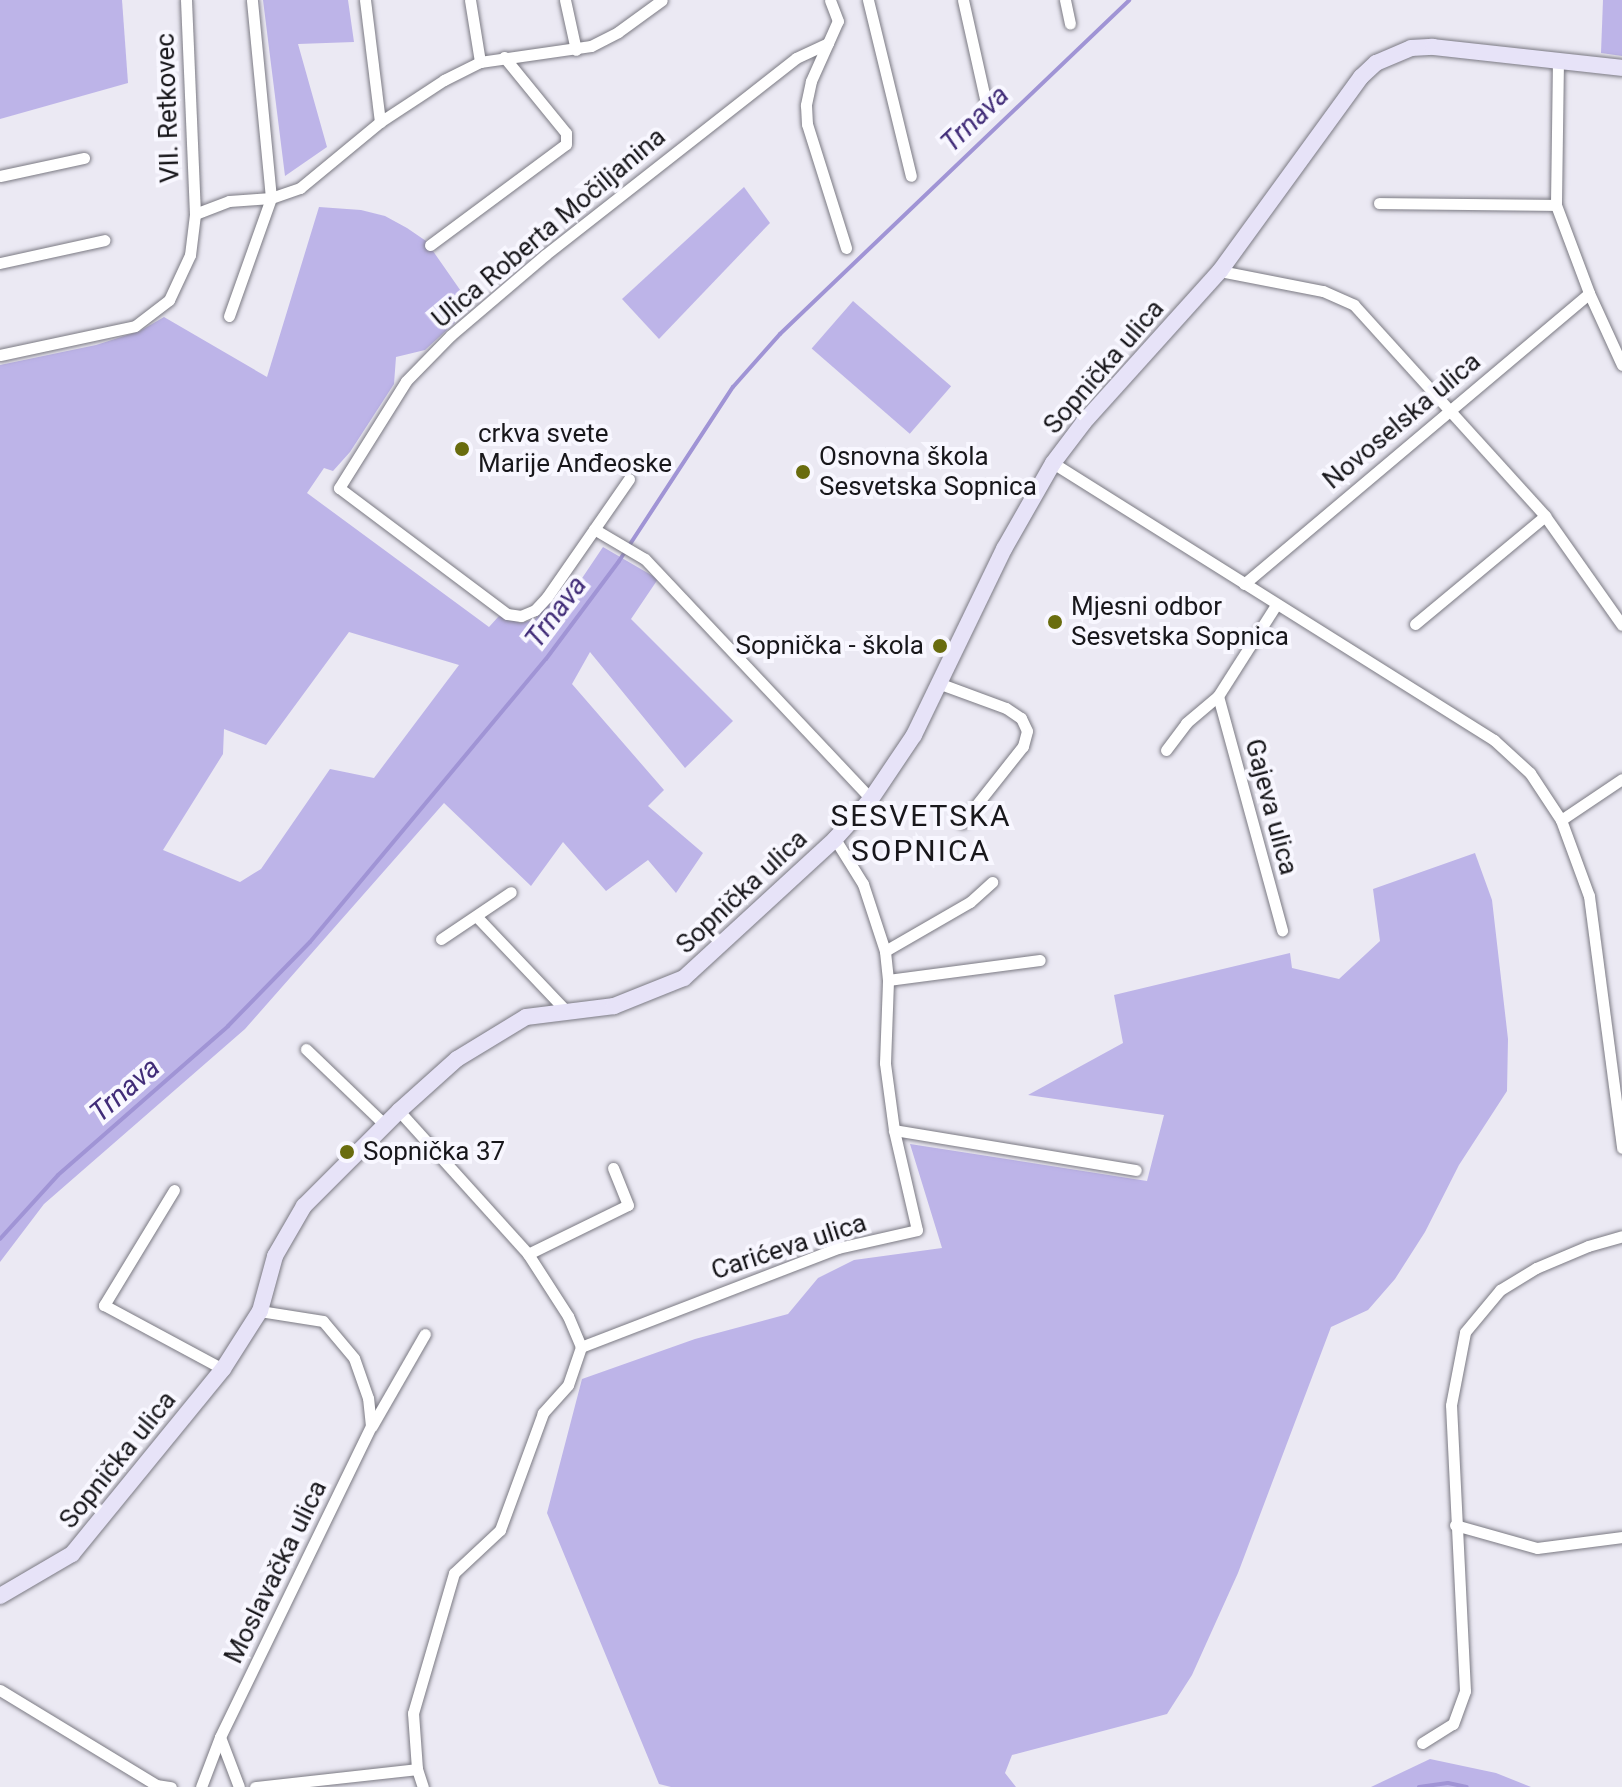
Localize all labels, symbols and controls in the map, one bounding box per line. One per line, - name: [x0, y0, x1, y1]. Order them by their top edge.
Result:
- street label: VII. Retkovec: [150, 33, 186, 183]
- water label: Trnava: [934, 79, 1016, 159]
- street label: Ulica Roberta Močiljanina: [426, 121, 672, 335]
- street label: Sopnička ulica: [1037, 294, 1171, 440]
- street label: Novoselska ulica: [1317, 346, 1487, 496]
- place label: crkva svete Marije Anđeoske: [478, 418, 672, 480]
- marker: crkva svete Marije Anđeoske: [453, 440, 471, 458]
- place label: Osnovna škola Sesvetska Sopnica: [819, 441, 1037, 502]
- marker: Osnovna škola Sesvetska Sopnica: [794, 463, 812, 481]
- water label: Trnava: [518, 569, 594, 655]
- place label: Mjesni odbor Sesvetska Sopnica: [1071, 591, 1289, 652]
- marker: Mjesni odbor Sesvetska Sopnica: [1046, 613, 1064, 631]
- place label: Sopnička - škola: [736, 630, 924, 662]
- marker: Sopnička - škola: [931, 637, 949, 655]
- street label: Gajeva ulica: [1238, 736, 1304, 878]
- district label: SESVETSKA SOPNICA: [831, 798, 1011, 868]
- street label: Sopnička ulica: [670, 823, 814, 961]
- water label: Trnava: [83, 1051, 167, 1129]
- place label: Sopnička 37: [363, 1136, 505, 1168]
- marker: Sopnička 37: [338, 1143, 356, 1161]
- street label: Carićeva ulica: [708, 1207, 870, 1287]
- street label: Sopnička ulica: [53, 1385, 183, 1535]
- street label: Moslavačka ulica: [218, 1475, 334, 1669]

